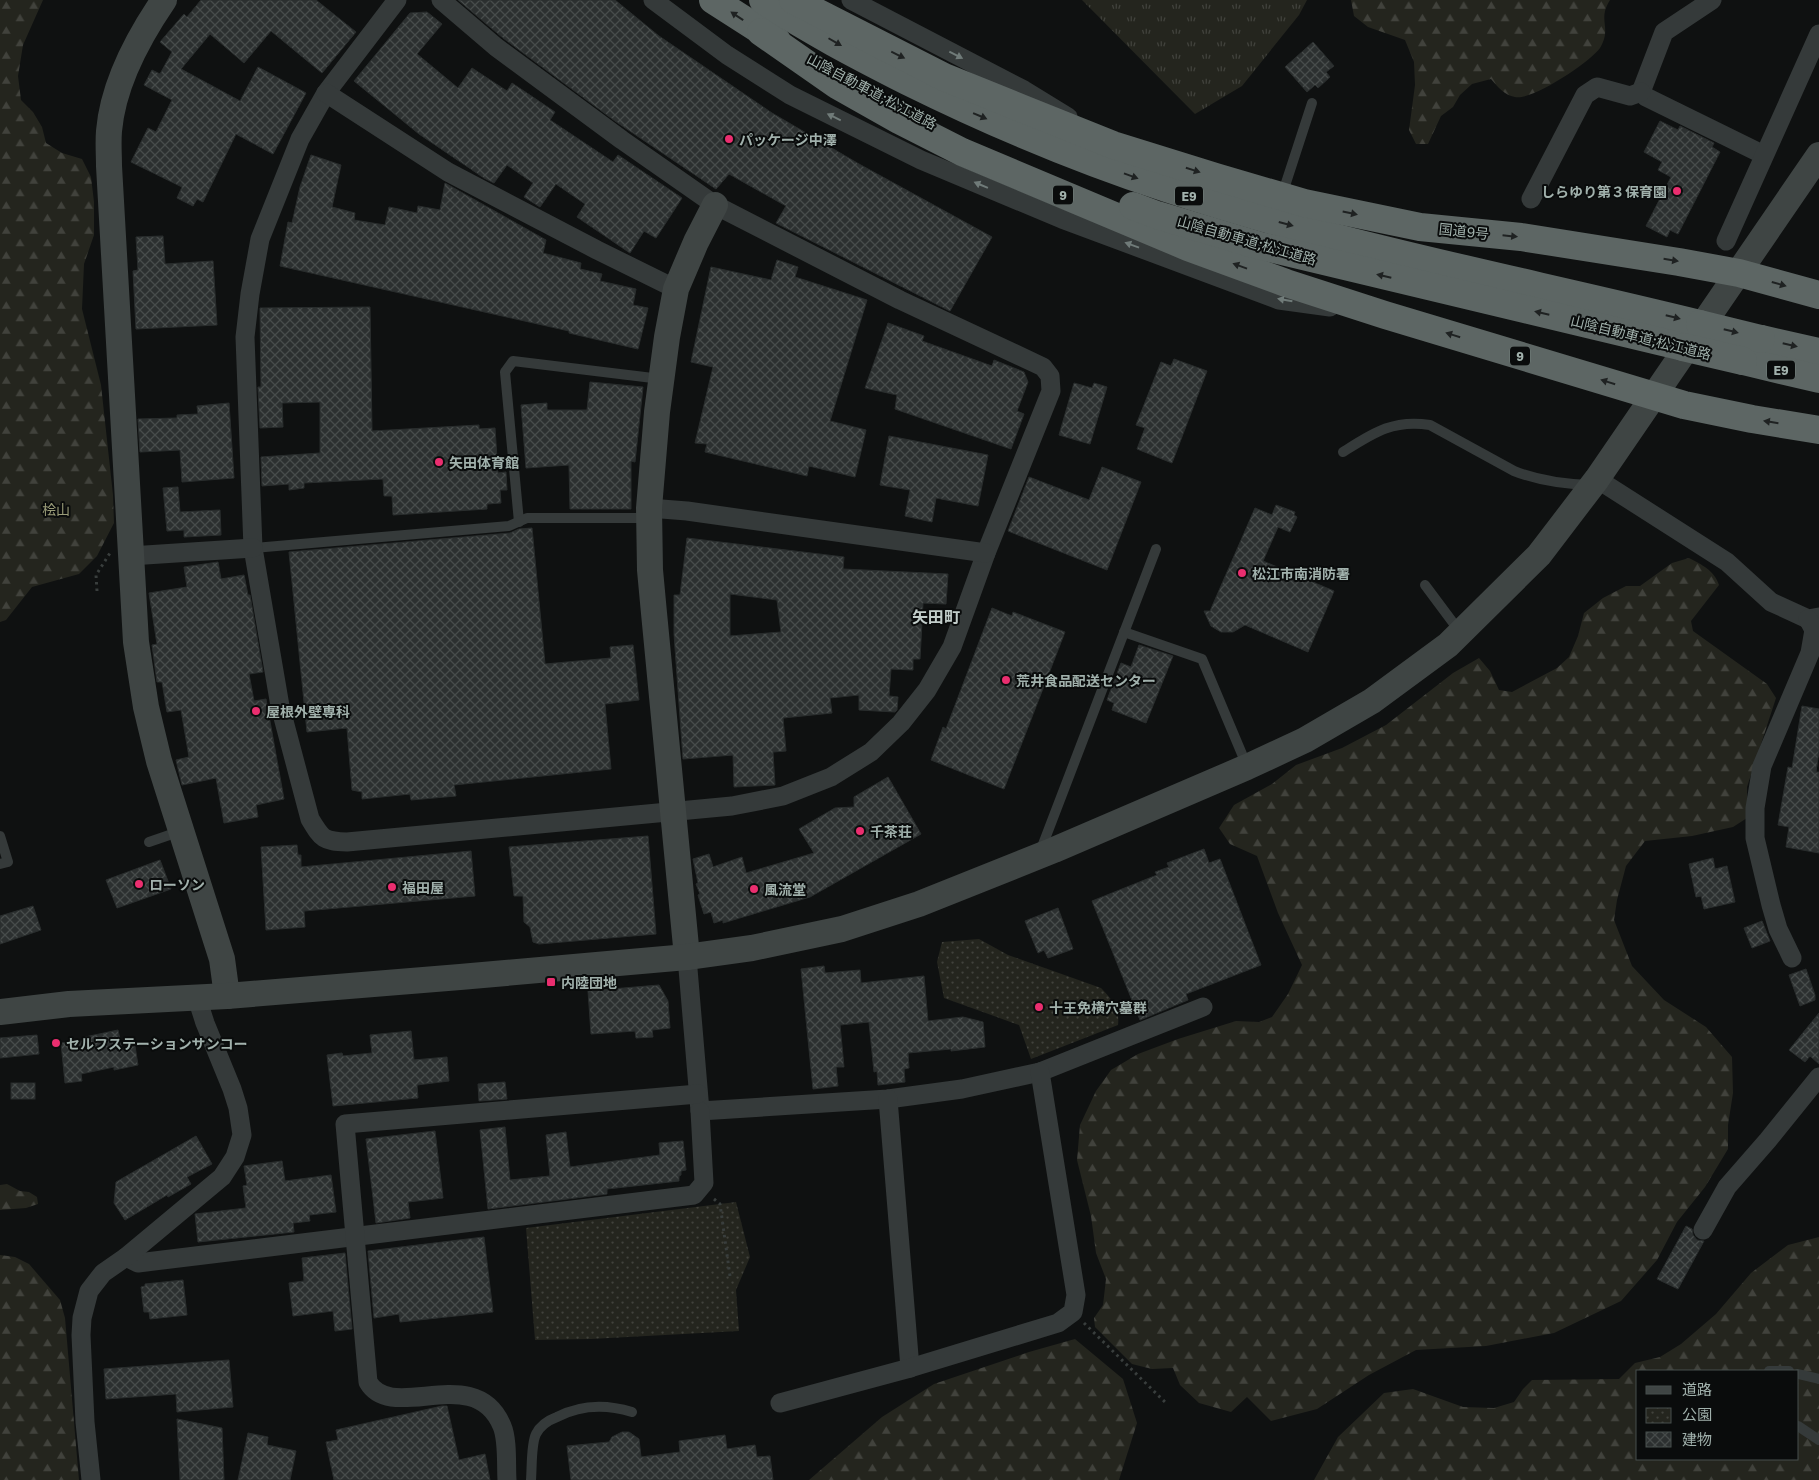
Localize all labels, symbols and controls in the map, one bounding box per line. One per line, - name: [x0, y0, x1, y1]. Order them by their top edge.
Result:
- one-way arrow: [730, 11, 744, 21]
- one-way arrow: [828, 38, 841, 47]
- street label: 山陰自動車道;松江道路: [804, 50, 940, 132]
- one-way arrow: [891, 51, 905, 59]
- one-way arrow: [949, 51, 964, 59]
- one-way arrow: [827, 113, 841, 121]
- one-way arrow: [972, 113, 987, 120]
- place label: パッケージ中澤: [739, 131, 837, 148]
- marker: パッケージ中澤: [723, 133, 735, 145]
- one-way arrow: [1186, 166, 1201, 174]
- one-way arrow: [1123, 173, 1138, 180]
- one-way arrow: [974, 181, 988, 189]
- place label: しらゆり第３保育園: [1541, 183, 1667, 200]
- marker: しらゆり第３保育園: [1671, 185, 1683, 197]
- road number: 9: [1053, 186, 1073, 204]
- road number: E9: [1175, 187, 1203, 206]
- one-way arrow: [1342, 209, 1357, 217]
- street label: 山陰自動車道;松江道路: [1175, 212, 1319, 268]
- one-way arrow: [1278, 220, 1293, 228]
- street label: 国道9号: [1438, 220, 1490, 242]
- one-way arrow: [1503, 232, 1519, 240]
- one-way arrow: [1125, 241, 1140, 248]
- one-way arrow: [1663, 257, 1679, 265]
- one-way arrow: [1232, 262, 1247, 270]
- one-way arrow: [1376, 272, 1391, 280]
- one-way arrow: [1771, 281, 1786, 289]
- one-way arrow: [1277, 296, 1293, 304]
- one-way arrow: [1534, 309, 1549, 317]
- street label: 山陰自動車道;松江道路: [1569, 311, 1713, 363]
- one-way arrow: [1665, 313, 1680, 321]
- one-way arrow: [1723, 327, 1738, 335]
- one-way arrow: [1445, 331, 1460, 339]
- one-way arrow: [1783, 341, 1798, 349]
- road number: 9: [1510, 346, 1530, 366]
- road number: E9: [1767, 360, 1795, 380]
- one-way arrow: [1601, 377, 1616, 385]
- one-way arrow: [1762, 418, 1778, 426]
- place label: 矢田体育館: [449, 454, 519, 471]
- marker: 矢田体育館: [433, 456, 445, 468]
- park label: 桧山: [42, 501, 70, 518]
- place label: 松江市南消防署: [1252, 565, 1350, 582]
- marker: 松江市南消防署: [1236, 567, 1248, 579]
- district label: 矢田町: [912, 607, 960, 627]
- place label: 荒井食品配送センター: [1016, 672, 1156, 689]
- marker: 荒井食品配送センター: [1000, 674, 1012, 686]
- place label: 屋根外壁専科: [266, 703, 350, 720]
- marker: 屋根外壁専科: [250, 705, 262, 717]
- place label: 千茶荘: [870, 823, 912, 840]
- marker: 千茶荘: [854, 825, 866, 837]
- place label: ローソン: [149, 876, 205, 893]
- marker: ローソン: [133, 878, 145, 890]
- place label: 福田屋: [402, 879, 444, 896]
- marker: 福田屋: [386, 881, 398, 893]
- place label: 風流堂: [764, 881, 806, 898]
- marker: 風流堂: [748, 883, 760, 895]
- place label: 内陸団地: [561, 974, 617, 991]
- marker: 内陸団地: [545, 976, 557, 988]
- place label: 十王免横穴墓群: [1049, 999, 1147, 1016]
- marker: 十王免横穴墓群: [1033, 1001, 1045, 1013]
- place label: セルフステーションサンコー: [66, 1035, 248, 1052]
- marker: セルフステーションサンコー: [50, 1037, 62, 1049]
- legend: [1636, 1370, 1799, 1460]
- text: 道路: [1682, 1380, 1712, 1398]
- text: 公園: [1682, 1405, 1712, 1423]
- text: 建物: [1682, 1430, 1712, 1448]

